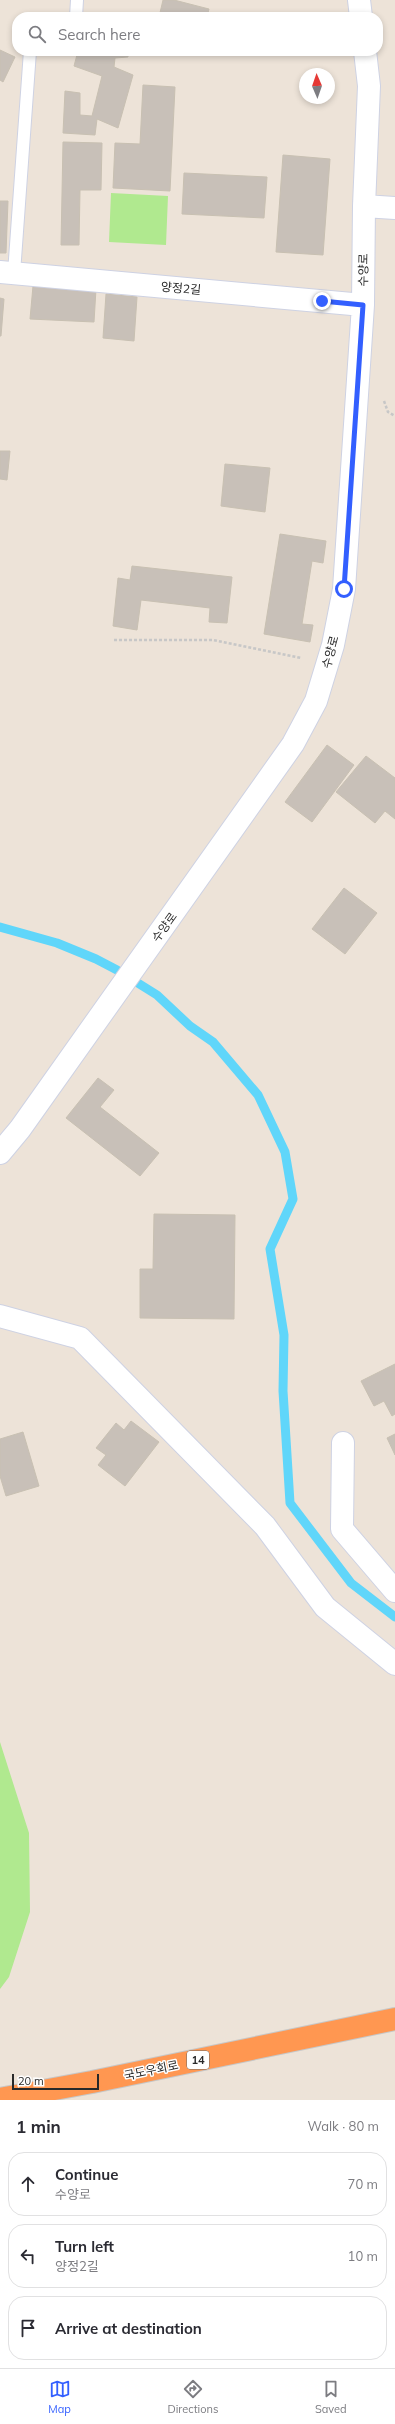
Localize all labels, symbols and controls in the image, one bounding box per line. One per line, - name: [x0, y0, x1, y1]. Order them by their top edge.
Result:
- search box: [12, 12, 383, 56]
- icon: search: [26, 23, 48, 45]
- text: Search here: [58, 25, 140, 44]
- north arrow: [299, 68, 335, 104]
- street label: 수양로: [355, 253, 371, 287]
- street label: 양정2길: [160, 279, 202, 297]
- route end: [313, 292, 331, 310]
- route start: [335, 580, 353, 598]
- street label: 수양로: [318, 634, 342, 670]
- street label: 수양로: [148, 909, 180, 945]
- road number: 14: [187, 2051, 209, 2069]
- street label: 국도우회로: [122, 2057, 180, 2083]
- scale bar: [12, 2072, 99, 2091]
- text: 20 m: [18, 2074, 44, 2088]
- text: 1 min: [16, 2116, 61, 2137]
- text: Walk · 80 m: [308, 2118, 379, 2134]
- text: Continue: [55, 2165, 118, 2184]
- icon: ahead: [17, 2173, 39, 2195]
- text: 70 m: [348, 2176, 378, 2192]
- text: 수양로: [55, 2186, 91, 2202]
- text: Turn left: [55, 2237, 114, 2256]
- icon: left: [17, 2245, 39, 2267]
- text: 10 m: [348, 2248, 378, 2264]
- text: 양정2길: [55, 2258, 99, 2274]
- icon: arrive: [17, 2317, 39, 2339]
- text: Arrive at destination: [55, 2319, 202, 2338]
- tab: Map: [48, 2378, 71, 2416]
- tab: Directions: [168, 2378, 218, 2416]
- tab: Saved: [315, 2378, 347, 2416]

